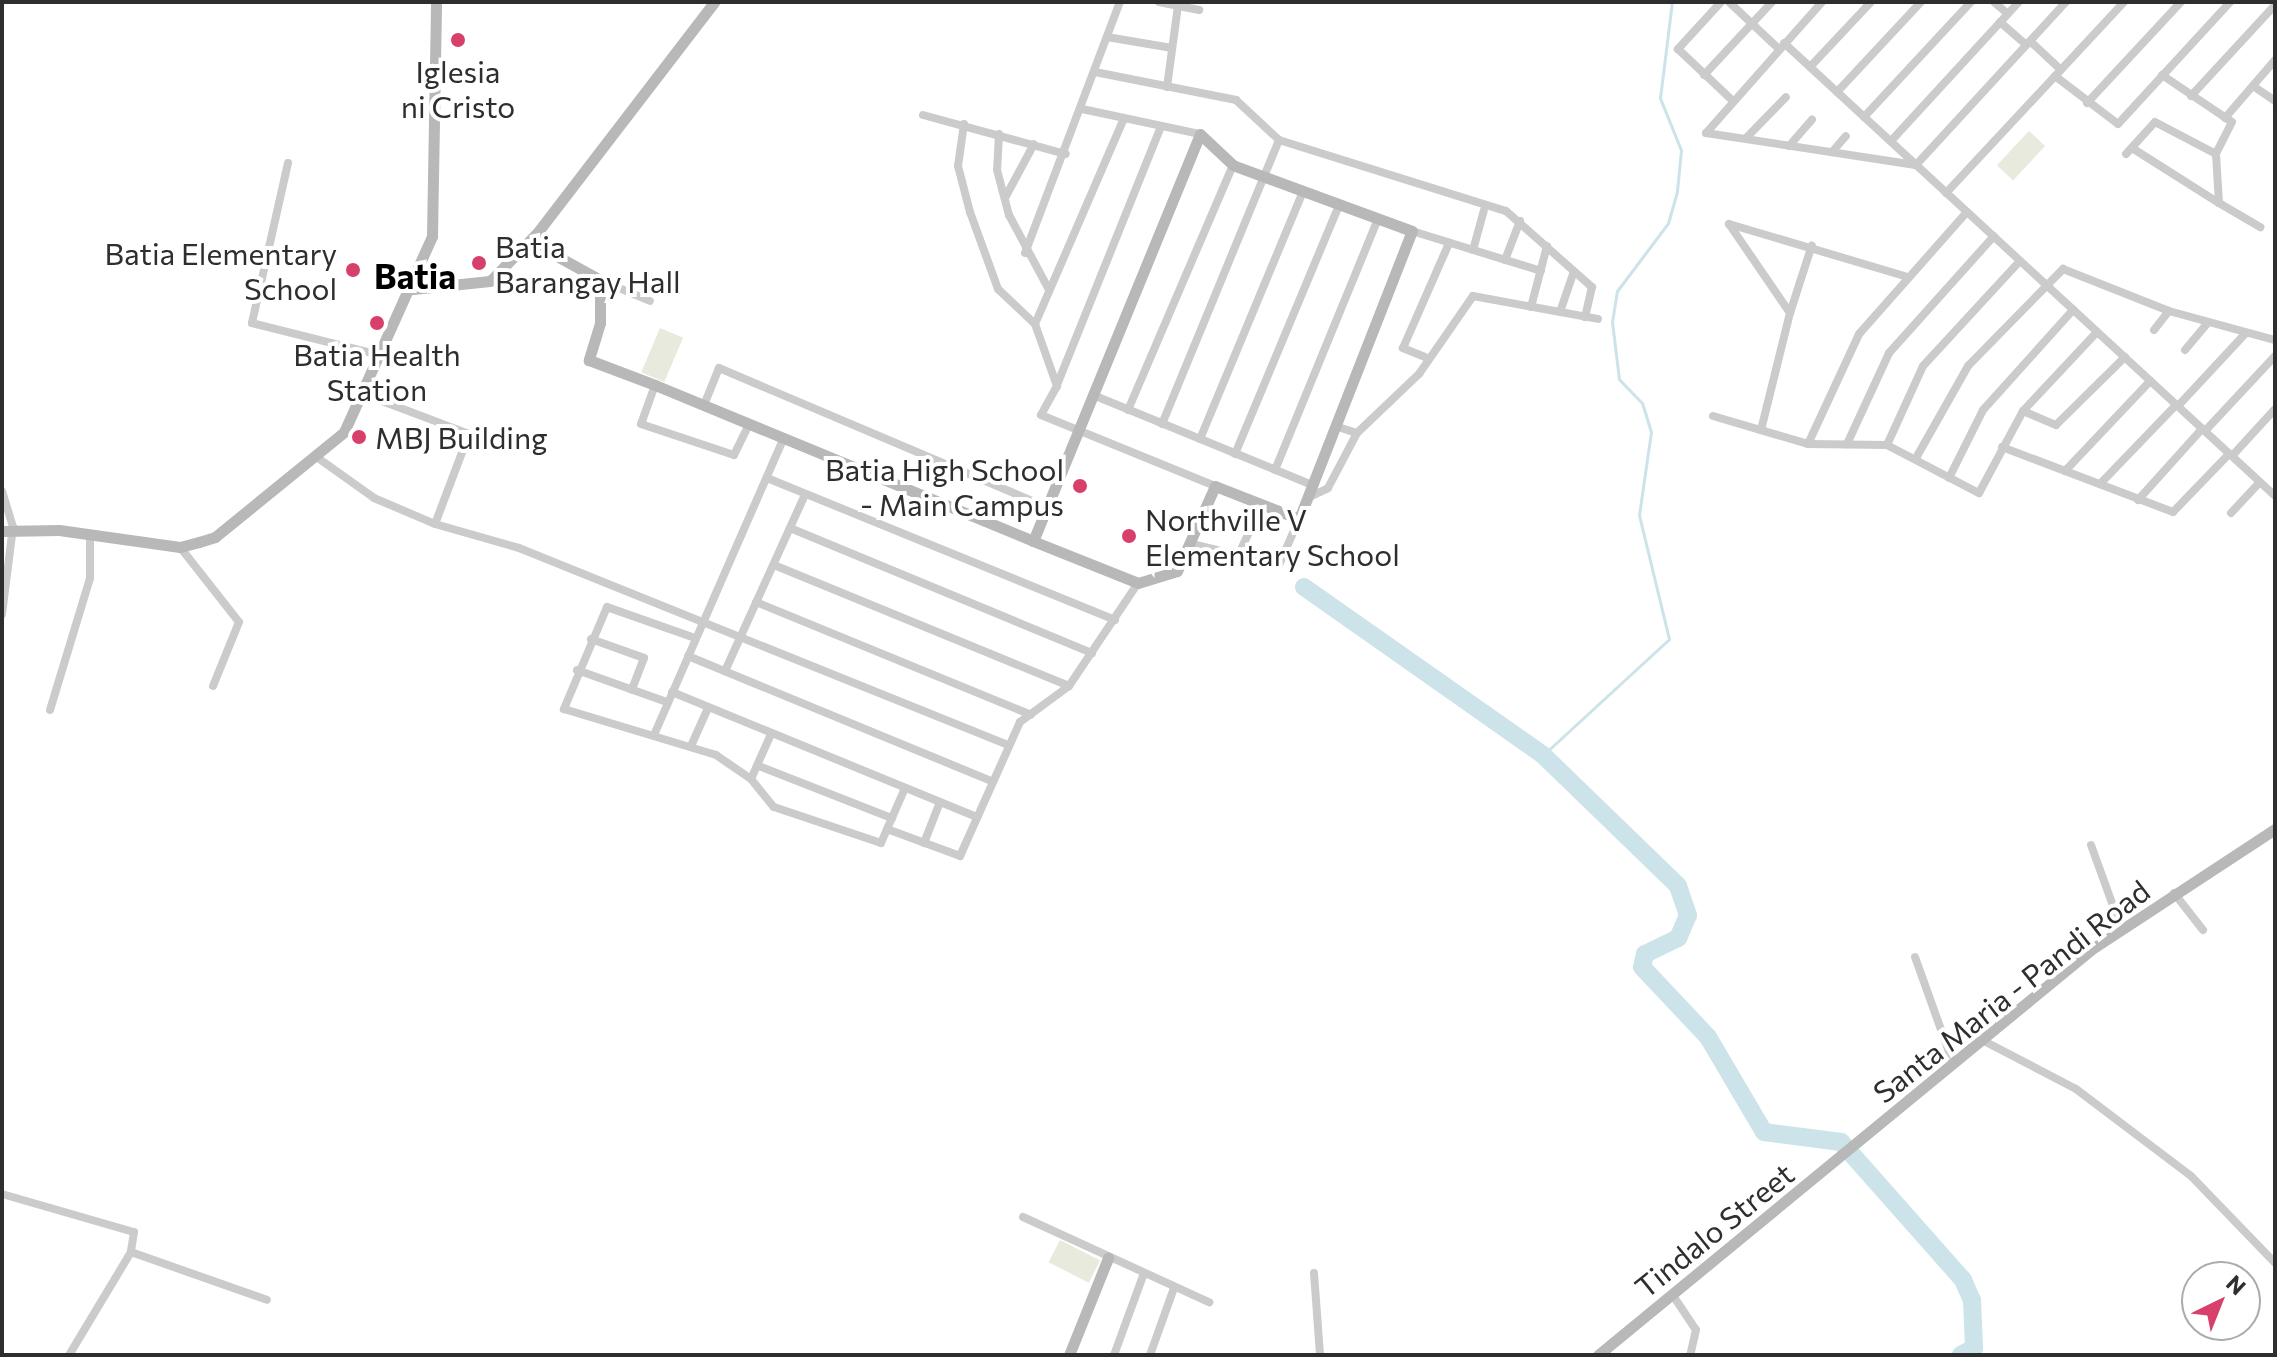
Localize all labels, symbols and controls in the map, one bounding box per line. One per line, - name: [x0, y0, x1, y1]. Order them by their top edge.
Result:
- marker: Iglesia ni Cristo: [449, 31, 467, 49]
- place label: Iglesia ni Cristo: [401, 53, 515, 124]
- place label: Batia Barangay Hall: [495, 228, 681, 298]
- place label: Batia Elementary School: [105, 235, 337, 306]
- marker: Batia Barangay Hall: [470, 254, 488, 272]
- district label: Batia: [374, 256, 456, 296]
- marker: Batia Elementary School: [344, 261, 362, 279]
- marker: Batia Health Station: [368, 314, 386, 332]
- place label: Batia Health Station: [293, 336, 461, 406]
- place label: MBJ Building: [375, 419, 547, 455]
- marker: MBJ Building: [350, 428, 368, 446]
- place label: Batia High School - Main Campus: [825, 451, 1064, 522]
- marker: Batia High School - Main Campus: [1071, 477, 1089, 495]
- place label: Northville V Elementary School: [1145, 501, 1400, 572]
- marker: Northville V Elementary School: [1120, 527, 1138, 545]
- street label: Santa Maria - Pandi Road: [1866, 872, 2156, 1110]
- street label: Tindalo Street: [1628, 1155, 1800, 1305]
- north arrow: [2181, 1261, 2261, 1341]
- text: N: [2221, 1269, 2252, 1300]

